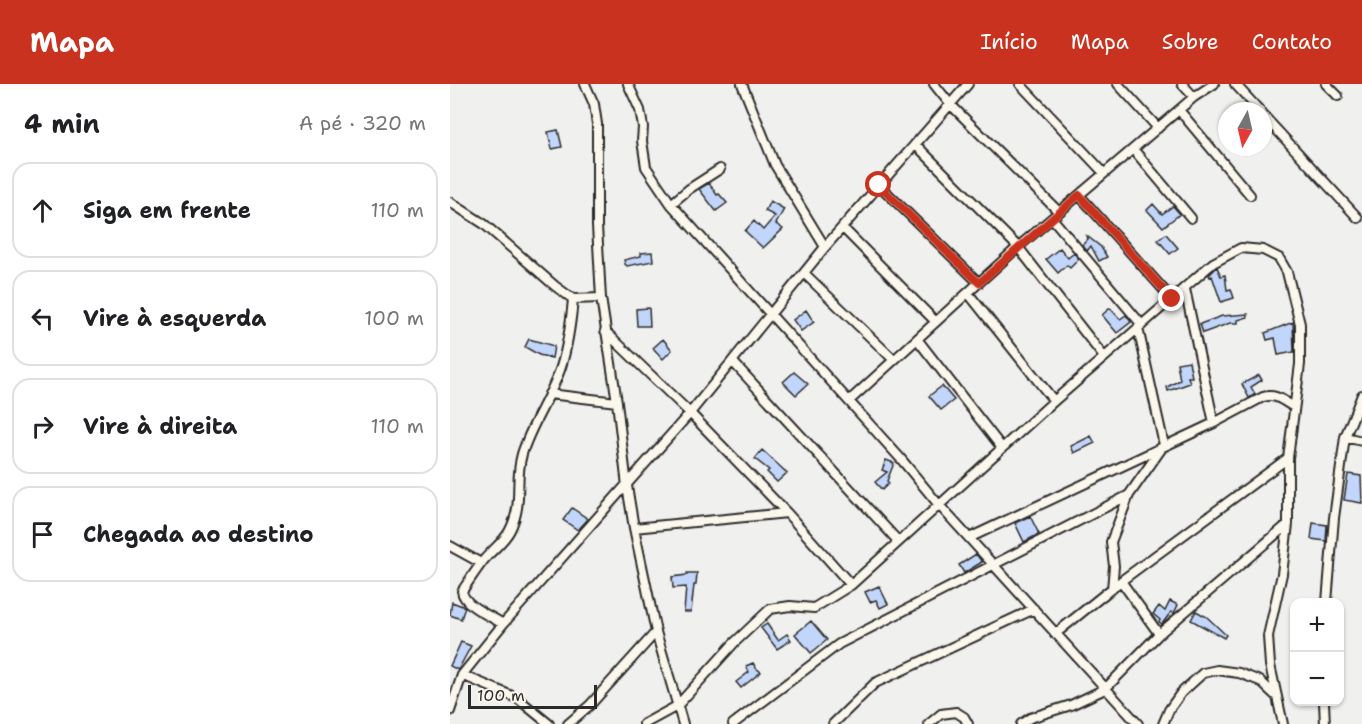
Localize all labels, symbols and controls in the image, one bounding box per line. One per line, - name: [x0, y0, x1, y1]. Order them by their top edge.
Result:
- text: Mapa: [30, 23, 114, 61]
- text: Início: [980, 28, 1038, 56]
- text: Mapa: [1071, 28, 1129, 56]
- text: Sobre: [1162, 28, 1219, 56]
- text: Contato: [1252, 28, 1332, 56]
- north arrow: [1218, 102, 1272, 156]
- text: 4 min: [24, 106, 100, 141]
- text: A pé · 320 m: [299, 110, 426, 136]
- route start: [865, 171, 891, 197]
- icon: ahead: [26, 194, 59, 227]
- text: Siga em frente: [83, 196, 251, 225]
- text: 110 m: [370, 197, 424, 223]
- route end: [1158, 285, 1184, 311]
- icon: left: [26, 302, 59, 335]
- text: Vire à esquerda: [83, 304, 266, 333]
- text: 100 m: [364, 305, 424, 331]
- icon: right: [26, 410, 59, 443]
- text: Vire à direita: [83, 412, 237, 441]
- text: 110 m: [370, 413, 424, 439]
- icon: arrive: [26, 518, 59, 551]
- text: Chegada ao destino: [83, 520, 314, 549]
- map controls: [1290, 598, 1344, 706]
- button: +: [1290, 598, 1344, 652]
- button: −: [1290, 652, 1344, 706]
- scale bar: [468, 682, 597, 710]
- text: 100 m: [477, 685, 525, 706]

